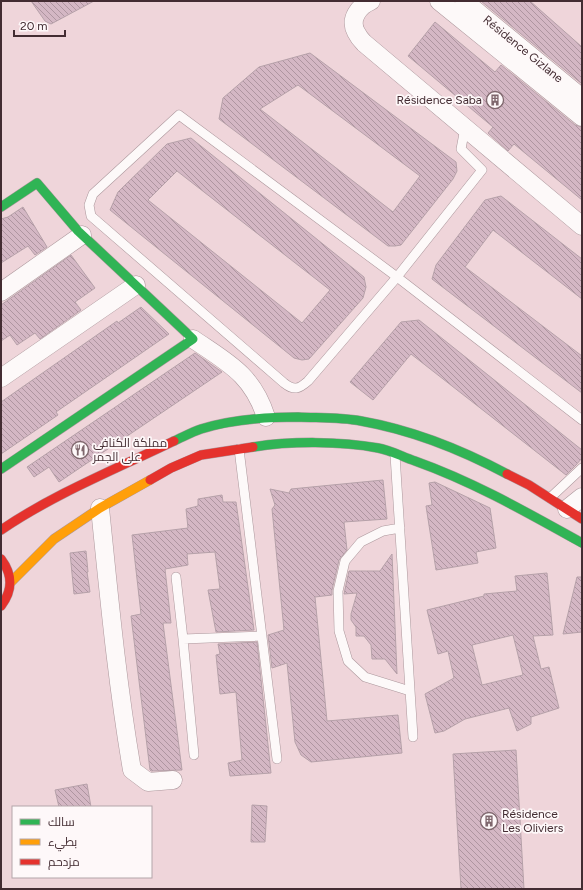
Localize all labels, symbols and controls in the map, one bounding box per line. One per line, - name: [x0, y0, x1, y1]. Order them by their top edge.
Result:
- scale bar: [14, 12, 65, 38]
- street label: Résidence Gizlane: [480, 13, 566, 86]
- text: 20 m: [20, 19, 48, 33]
- building icon: Résidence Saba: [485, 90, 505, 110]
- place label: Résidence Saba: [397, 93, 482, 107]
- place label: مملكة الكنافى على الجمر: [92, 436, 167, 464]
- restaurant icon: مملكة الكنافى على الجمر: [70, 440, 90, 460]
- legend: [12, 806, 152, 878]
- place label: Résidence Les Oliviers: [502, 807, 564, 835]
- building icon: Résidence Les Oliviers: [479, 811, 499, 831]
- text: سالك: [48, 815, 75, 829]
- text: بطيء: [48, 835, 77, 852]
- text: مزدحم: [48, 855, 80, 870]

